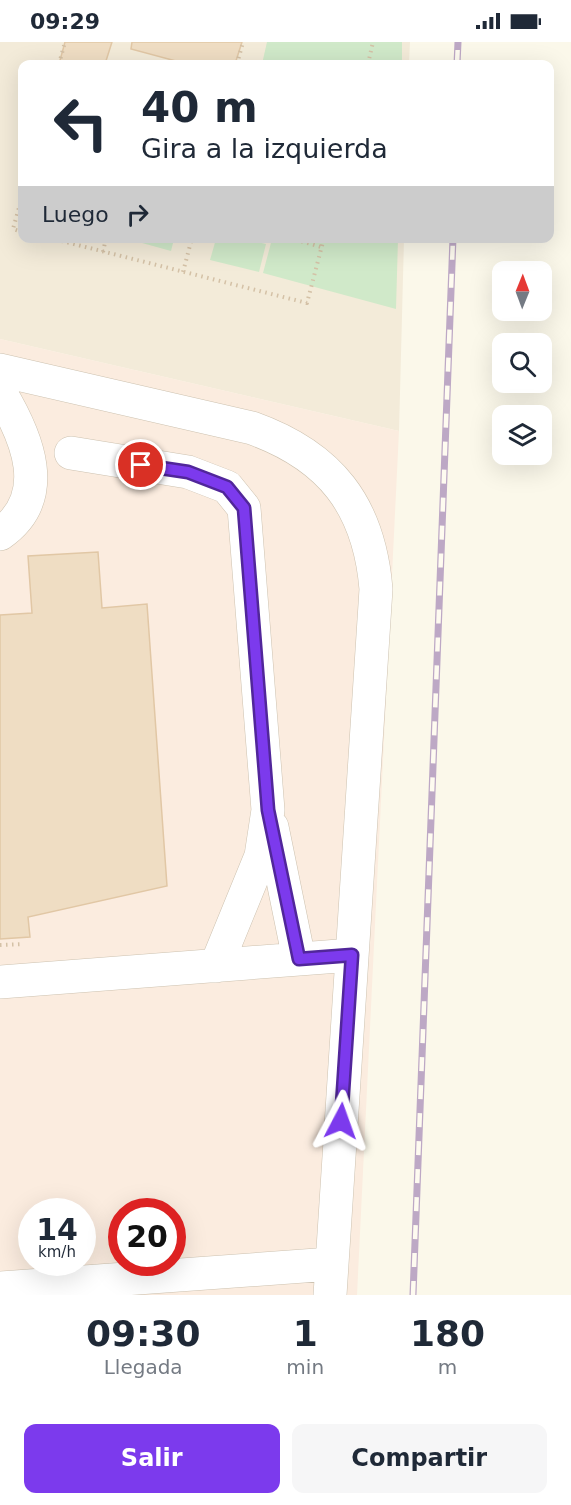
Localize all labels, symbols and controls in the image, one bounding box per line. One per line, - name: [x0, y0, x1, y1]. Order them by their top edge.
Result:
- text: 09:29: [30, 9, 100, 34]
- text: 40 m: [141, 83, 258, 132]
- icon: left: [42, 84, 120, 162]
- text: Gira a la izquierda: [141, 133, 388, 164]
- icon: right: [121, 198, 154, 231]
- text: Luego: [42, 202, 109, 227]
- north arrow: [492, 261, 552, 321]
- map controls: [492, 261, 552, 465]
- button: search: [492, 333, 552, 393]
- button: layers: [492, 405, 552, 465]
- pin: [115, 439, 166, 490]
- icon: arrive: [124, 448, 157, 481]
- position arrow: [309, 1089, 373, 1153]
- speed limit sign: 20: [108, 1198, 186, 1276]
- text: 14: [36, 1212, 78, 1247]
- text: km/h: [38, 1243, 76, 1261]
- text: 09:30: [86, 1313, 200, 1354]
- text: 1: [293, 1313, 318, 1354]
- text: 180: [410, 1313, 485, 1354]
- text: Llegada: [104, 1355, 183, 1379]
- text: min: [286, 1355, 324, 1379]
- text: m: [438, 1355, 457, 1379]
- button: Salir: [24, 1424, 280, 1493]
- button: Compartir: [292, 1424, 547, 1493]

